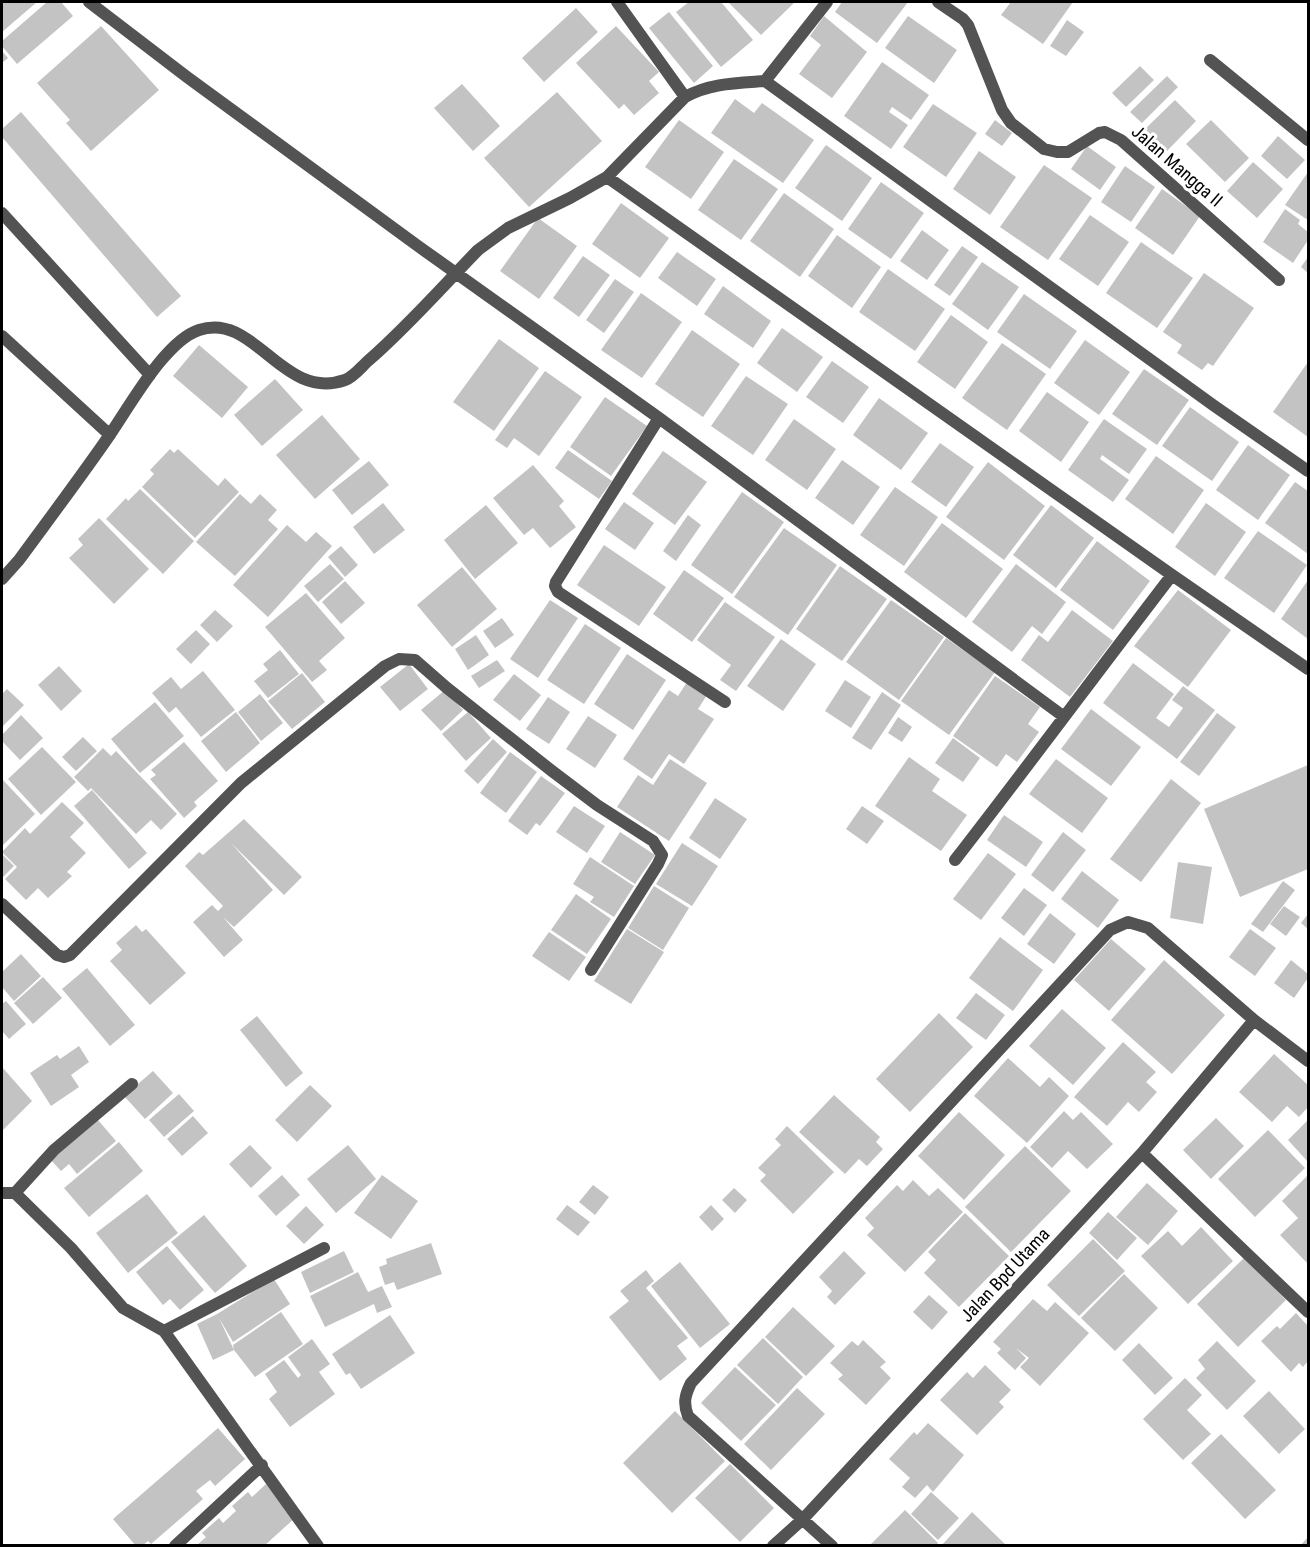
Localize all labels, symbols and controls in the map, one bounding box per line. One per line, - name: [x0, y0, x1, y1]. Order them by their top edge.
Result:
- street label: Jalan Mangga II: [1128, 121, 1227, 211]
- street label: Jalan Bpd Utama: [956, 1223, 1054, 1326]

